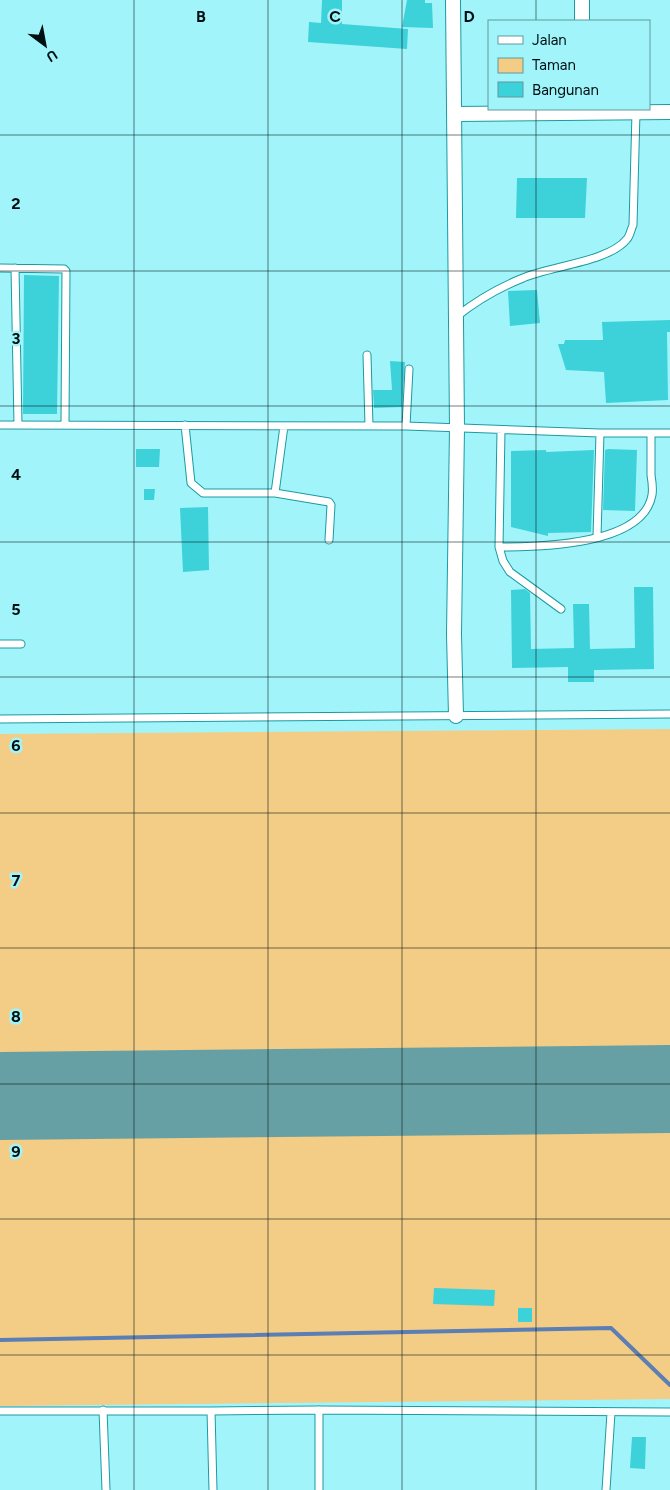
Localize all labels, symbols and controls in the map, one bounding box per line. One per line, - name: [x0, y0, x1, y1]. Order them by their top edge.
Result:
- text: B: [196, 7, 206, 26]
- text: C: [329, 7, 341, 26]
- text: D: [463, 7, 475, 26]
- north arrow: [20, 20, 70, 70]
- legend: [488, 20, 650, 110]
- text: Jalan: [532, 31, 567, 49]
- text: U: [43, 46, 60, 65]
- text: Taman: [532, 56, 576, 74]
- text: Bangunan: [532, 81, 599, 99]
- text: 2: [11, 194, 21, 213]
- text: 3: [12, 329, 21, 348]
- text: 4: [11, 465, 21, 484]
- text: 5: [11, 600, 21, 619]
- text: 6: [11, 736, 21, 755]
- text: 7: [12, 871, 21, 890]
- text: 8: [11, 1007, 21, 1026]
- text: 9: [11, 1142, 21, 1161]

